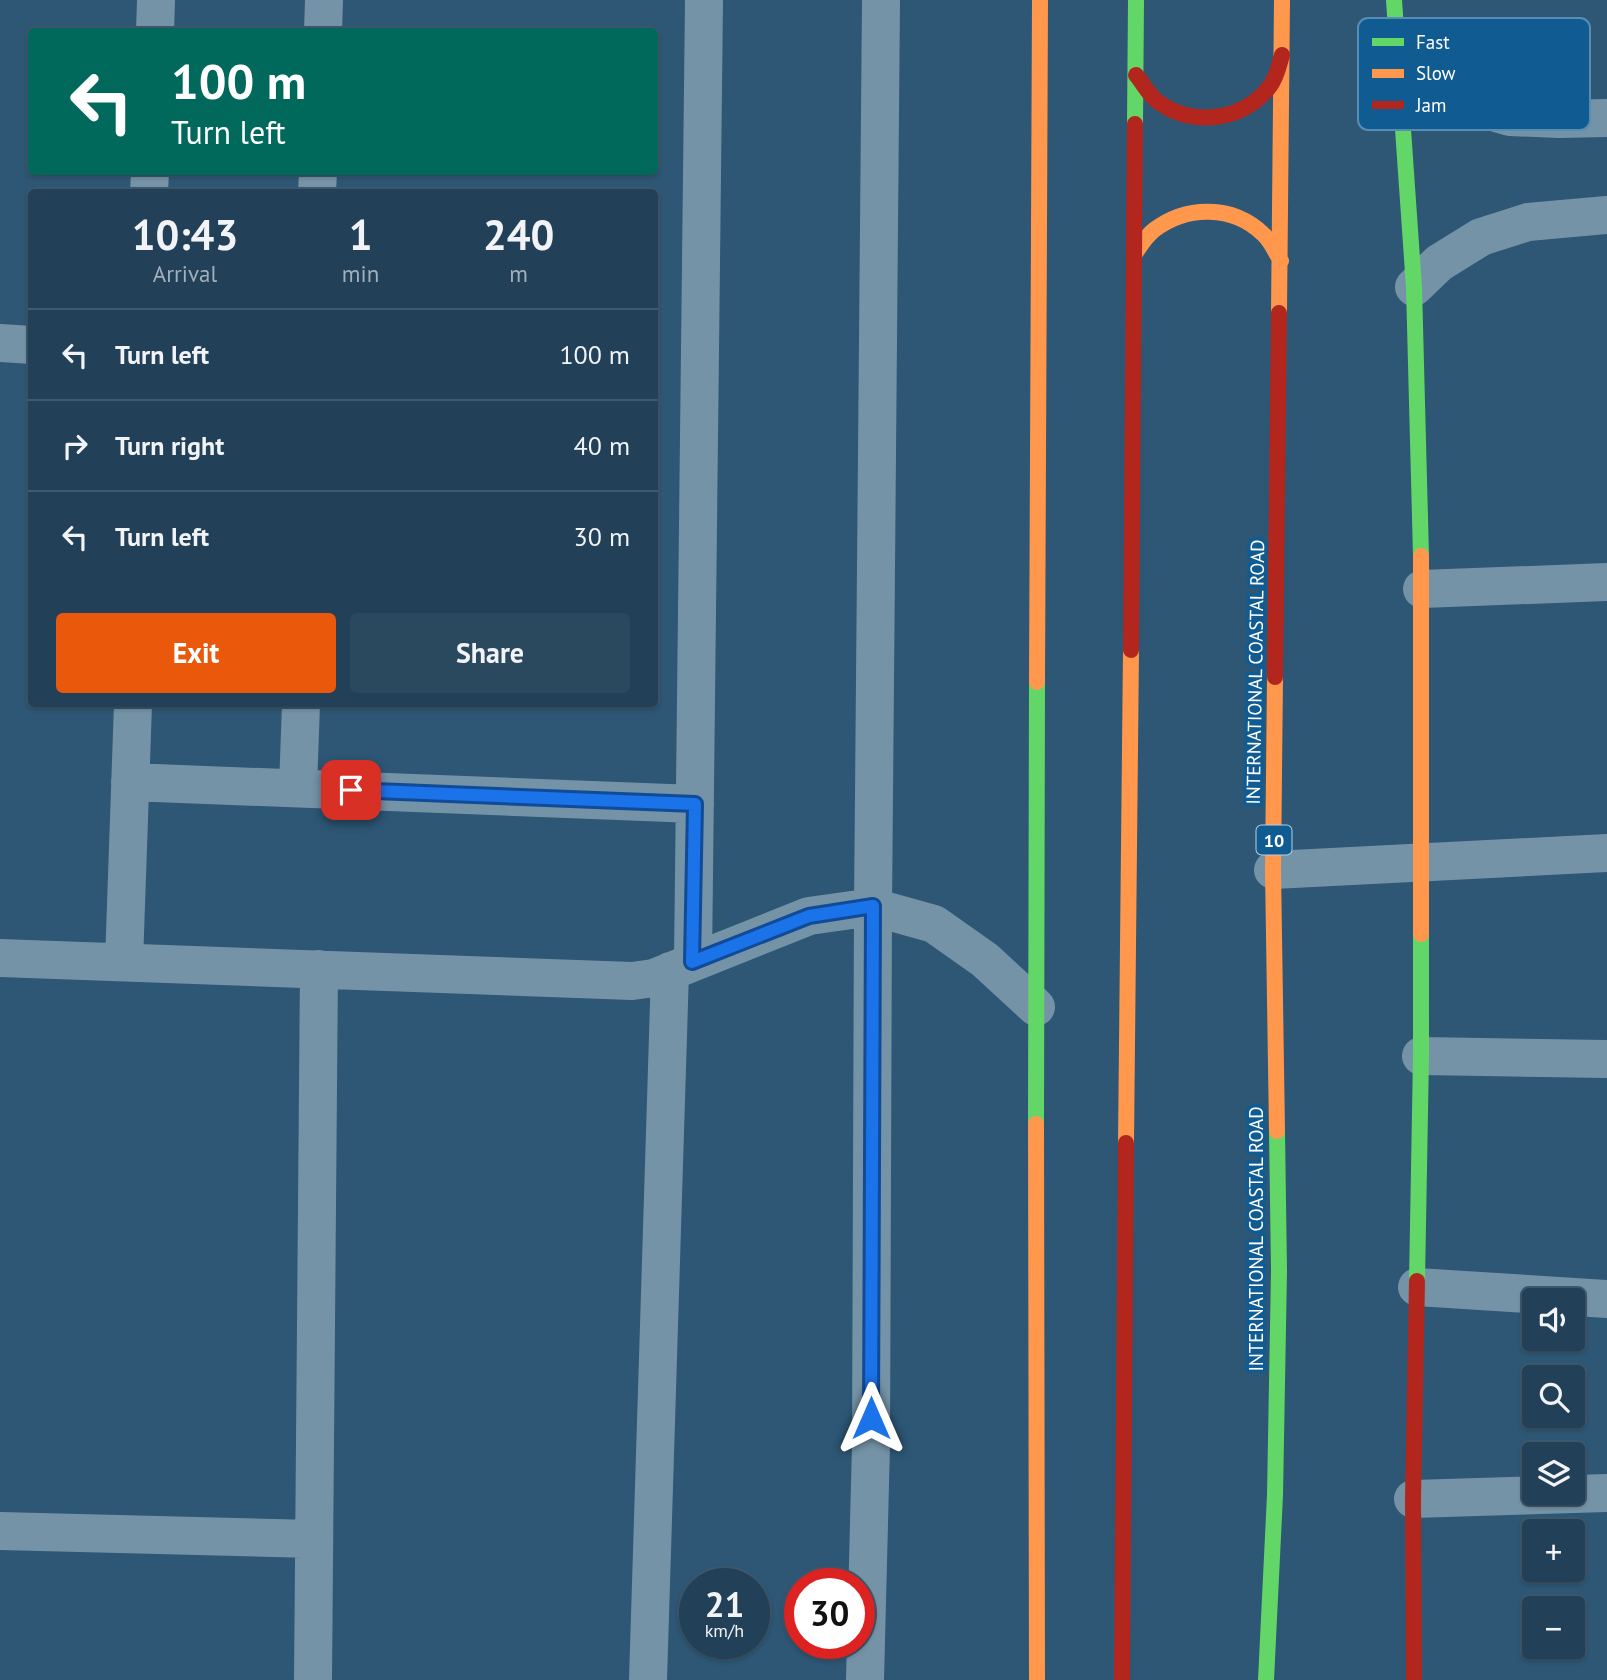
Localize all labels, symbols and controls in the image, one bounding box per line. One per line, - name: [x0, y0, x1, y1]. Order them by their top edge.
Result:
- legend: [1358, 18, 1590, 130]
- text: Fast: [1416, 30, 1450, 54]
- text: 100 m: [171, 49, 306, 113]
- icon: left: [56, 56, 147, 147]
- text: Slow: [1416, 61, 1456, 85]
- text: Jam: [1415, 93, 1446, 117]
- text: Turn left: [171, 111, 286, 153]
- text: 10:43: [132, 207, 238, 262]
- text: 1: [349, 207, 372, 262]
- text: 240: [483, 207, 554, 262]
- text: Arrival: [153, 259, 217, 288]
- text: min: [342, 259, 379, 288]
- text: m: [509, 259, 528, 288]
- icon: left: [56, 336, 94, 374]
- text: Turn left: [115, 338, 209, 371]
- text: 100 m: [559, 338, 630, 371]
- icon: right: [56, 427, 94, 465]
- text: Turn right: [115, 429, 224, 462]
- text: 40 m: [574, 429, 630, 462]
- icon: left: [56, 518, 94, 556]
- text: Turn left: [115, 520, 209, 553]
- text: 30 m: [574, 520, 630, 553]
- street label: INTERNATIONAL COASTAL ROAD: [1241, 539, 1269, 805]
- button: Exit: [56, 613, 336, 693]
- button: Share: [350, 613, 630, 693]
- pin: [321, 760, 381, 820]
- icon: arrive: [332, 771, 370, 809]
- road number: 10: [1256, 826, 1292, 854]
- street label: INTERNATIONAL COASTAL ROAD: [1244, 1106, 1268, 1372]
- map controls: [1522, 1288, 1585, 1659]
- button: sound: [1522, 1288, 1585, 1351]
- button: search: [1522, 1365, 1585, 1428]
- position arrow: [834, 1381, 908, 1455]
- button: layers: [1522, 1442, 1585, 1505]
- button: +: [1522, 1519, 1585, 1582]
- speed limit sign: 30: [784, 1568, 875, 1659]
- text: 21: [705, 1581, 744, 1627]
- button: −: [1522, 1596, 1585, 1659]
- text: km/h: [705, 1619, 744, 1642]

